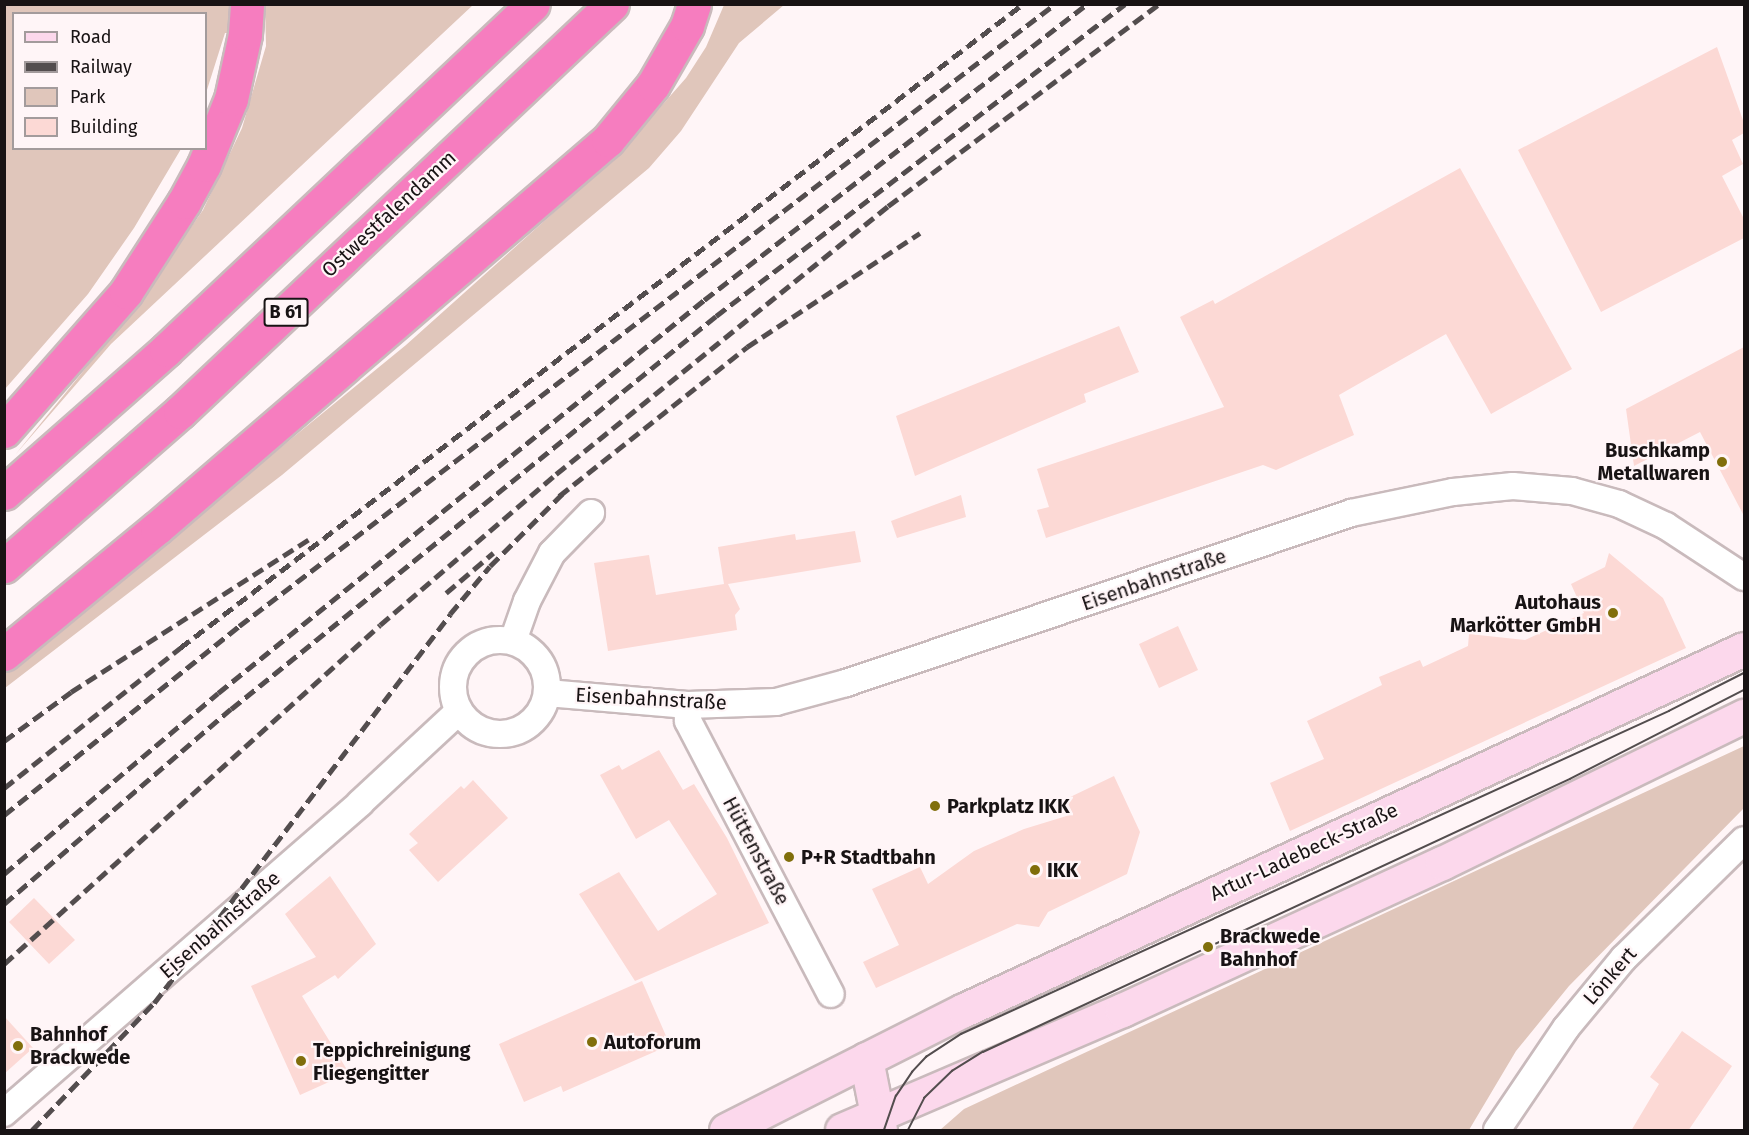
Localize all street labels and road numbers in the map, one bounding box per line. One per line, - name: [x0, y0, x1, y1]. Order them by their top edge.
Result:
- street label: Ostwestfalendamm: [317, 146, 461, 282]
- road number: B 61: [264, 297, 308, 327]
- street label: Eisenbahnstraße: [1078, 544, 1230, 616]
- street label: Eisenbahnstraße: [575, 683, 727, 715]
- street label: Hüttenstraße: [717, 793, 795, 909]
- street label: Artur-Ladebeck-Straße: [1206, 798, 1402, 906]
- street label: Eisenbahnstraße: [155, 866, 285, 984]
- street label: Lönkert: [1578, 942, 1642, 1010]

